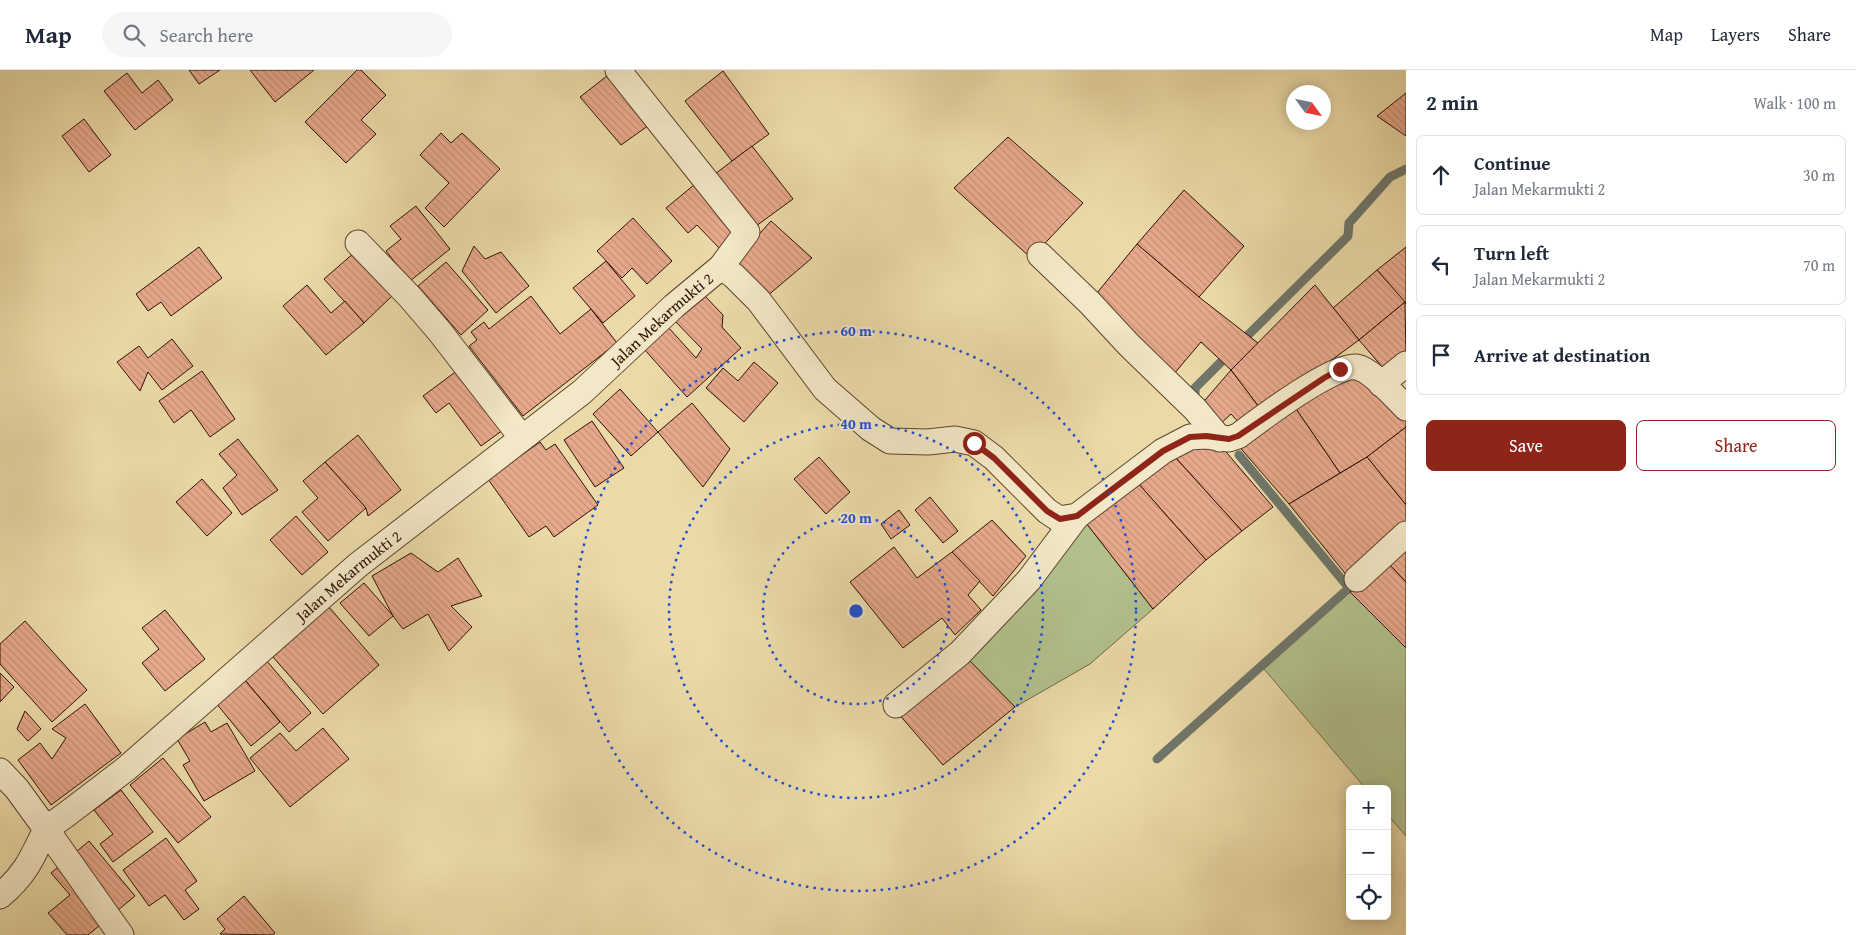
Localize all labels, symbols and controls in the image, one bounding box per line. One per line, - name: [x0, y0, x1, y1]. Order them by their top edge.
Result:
- search box: [102, 12, 452, 57]
- text: Map: [25, 17, 72, 52]
- icon: search: [120, 21, 148, 49]
- text: Search here: [160, 21, 253, 49]
- text: Map: [1650, 21, 1683, 48]
- text: Layers: [1711, 21, 1760, 48]
- text: Share: [1788, 21, 1831, 48]
- north arrow: [1286, 85, 1331, 130]
- text: 2 min: [1426, 87, 1478, 118]
- text: Walk · 100 m: [1753, 91, 1836, 115]
- text: Continue: [1474, 149, 1551, 177]
- icon: ahead: [1427, 161, 1455, 189]
- text: 30 m: [1803, 163, 1835, 187]
- text: Jalan Mekarmukti 2: [1474, 177, 1605, 201]
- text: Turn left: [1474, 239, 1549, 267]
- icon: left: [1427, 251, 1455, 279]
- text: 70 m: [1803, 253, 1835, 277]
- street label: Jalan Mekarmukti 2: [603, 266, 718, 373]
- text: Jalan Mekarmukti 2: [1474, 267, 1605, 291]
- text: 60 m: [840, 320, 872, 341]
- icon: arrive: [1427, 341, 1455, 369]
- text: Arrive at destination: [1474, 341, 1650, 369]
- route end: [1329, 358, 1352, 381]
- text: 40 m: [840, 413, 872, 434]
- button: Save: [1426, 420, 1626, 471]
- button: Share: [1636, 420, 1836, 471]
- route start: [963, 432, 986, 455]
- text: 20 m: [840, 507, 872, 528]
- street label: Jalan Mekarmukti 2: [289, 524, 406, 628]
- centre of rings: [847, 602, 865, 620]
- map controls: [1346, 785, 1391, 920]
- button: +: [1346, 785, 1391, 830]
- button: −: [1346, 830, 1391, 875]
- button: locate: [1346, 875, 1391, 920]

